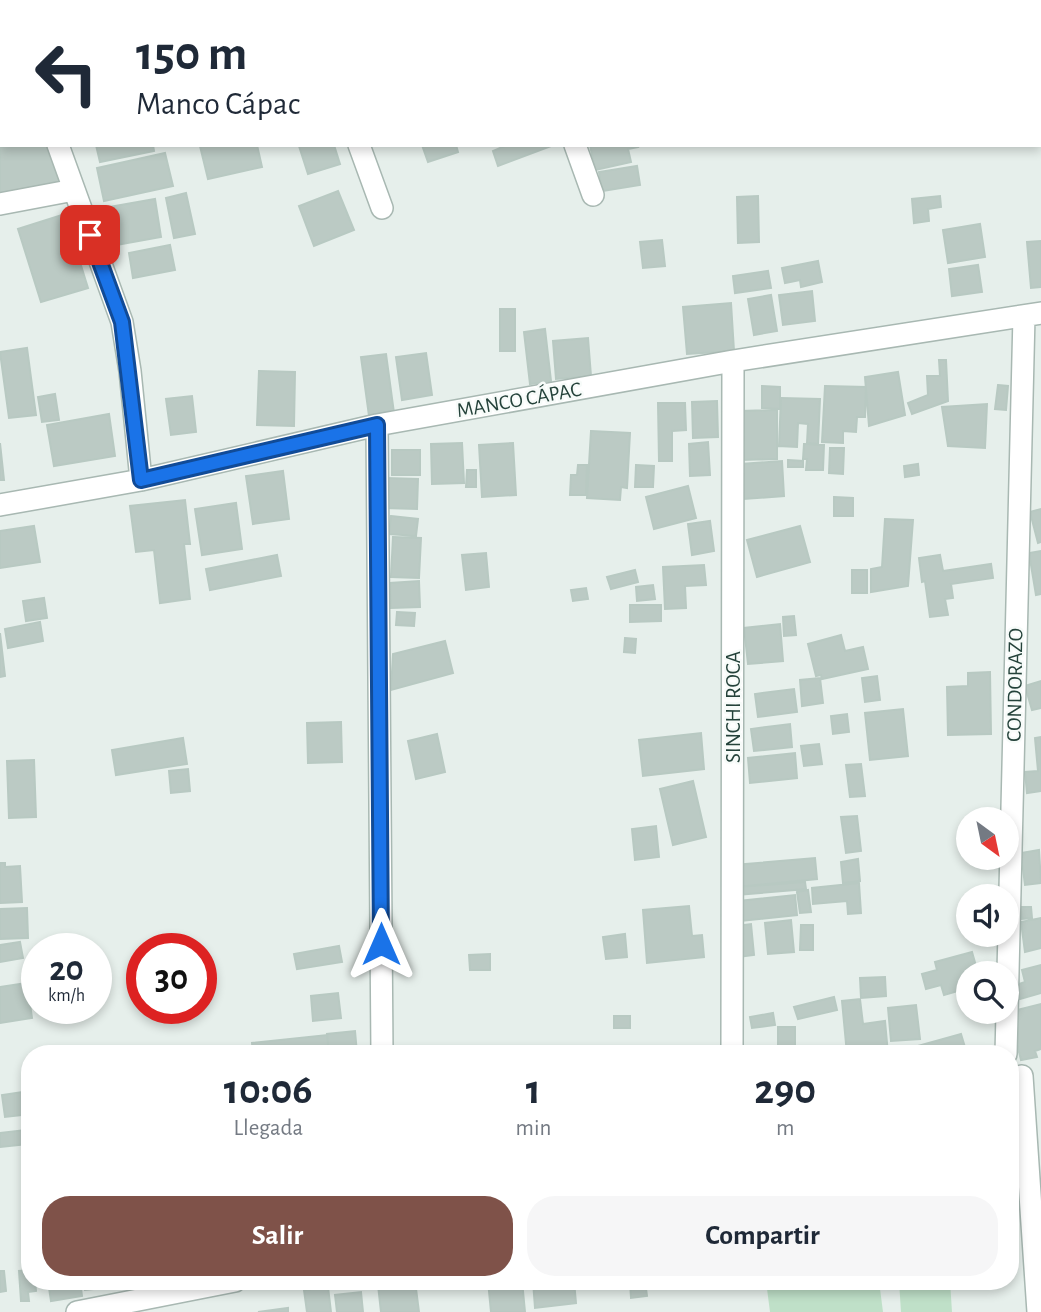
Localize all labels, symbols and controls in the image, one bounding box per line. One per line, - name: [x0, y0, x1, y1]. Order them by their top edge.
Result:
- icon: left: [21, 28, 112, 119]
- text: 150 m: [136, 30, 247, 79]
- text: Manco Cápac: [136, 88, 300, 120]
- pin: [60, 205, 120, 265]
- icon: arrive: [71, 216, 109, 254]
- street label: MANCO CÁPAC: [455, 377, 583, 421]
- street label: CONDORAZO: [1004, 628, 1026, 742]
- street label: SINCHI ROCA: [723, 651, 744, 763]
- north arrow: [956, 807, 1018, 870]
- map controls: [956, 807, 1019, 1024]
- button: sound: [956, 884, 1019, 947]
- position arrow: [344, 907, 418, 981]
- speed limit sign: 30: [126, 933, 217, 1024]
- text: 20: [49, 952, 84, 987]
- button: search: [956, 961, 1019, 1024]
- text: km/h: [48, 987, 85, 1005]
- text: 10:06: [224, 1069, 313, 1111]
- text: 1: [526, 1069, 541, 1111]
- text: 290: [754, 1069, 816, 1111]
- text: Llegada: [233, 1117, 303, 1140]
- text: min: [515, 1117, 551, 1140]
- text: m: [776, 1117, 794, 1140]
- button: Salir: [42, 1196, 513, 1276]
- button: Compartir: [527, 1196, 998, 1276]

